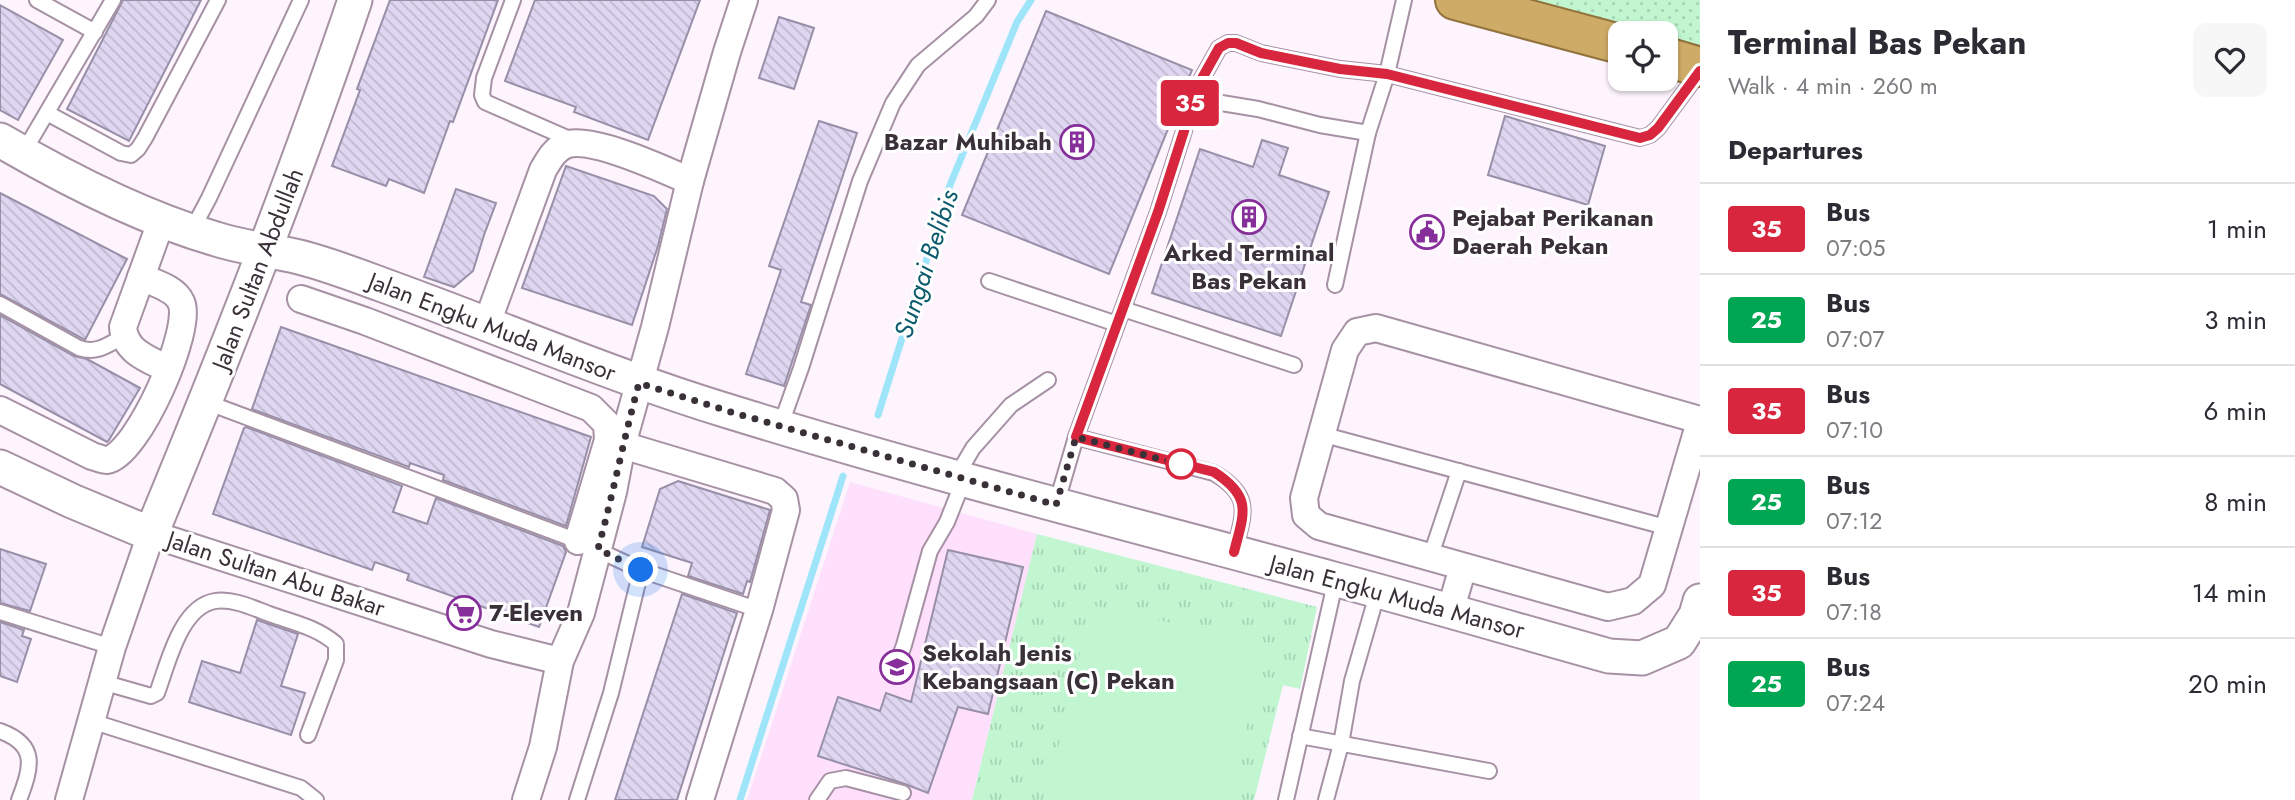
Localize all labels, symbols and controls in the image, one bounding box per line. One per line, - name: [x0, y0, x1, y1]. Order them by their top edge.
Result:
- text: Terminal Bas Pekan: [1728, 19, 2026, 66]
- map controls: [1608, 21, 1678, 91]
- button: locate: [1608, 21, 1678, 91]
- button: heart: [2193, 23, 2267, 97]
- text: Walk · 4 min · 260 m: [1728, 69, 1938, 103]
- line badge: 35: [1158, 80, 1222, 126]
- text: 35: [1175, 85, 1205, 120]
- building icon: Bazar Muhibah: [1058, 123, 1096, 161]
- place label: Bazar Muhibah: [884, 124, 1052, 159]
- text: Departures: [1728, 131, 1863, 169]
- street label: Jalan Sultan Abdullah: [202, 163, 312, 378]
- water label: Sungai Belibis: [884, 184, 968, 343]
- text: Bus: [1826, 193, 1870, 231]
- building icon: Arked Terminal Bas Pekan: [1230, 198, 1268, 236]
- place label: Pejabat Perikanan Daerah Pekan: [1452, 200, 1654, 263]
- text: 1 min: [2207, 210, 2267, 248]
- text: 35: [1751, 211, 1782, 246]
- public building icon: Pejabat Perikanan Daerah Pekan: [1408, 213, 1446, 251]
- text: 07:05: [1826, 231, 1886, 265]
- place label: Arked Terminal Bas Pekan: [1163, 235, 1334, 298]
- street label: Jalan Engku Muda Mansor: [360, 262, 622, 390]
- text: Bus: [1826, 284, 1870, 322]
- text: 3 min: [2204, 301, 2267, 339]
- text: 25: [1751, 302, 1782, 337]
- text: 07:07: [1826, 322, 1885, 356]
- text: Bus: [1826, 375, 1870, 413]
- text: 6 min: [2204, 392, 2267, 430]
- text: 35: [1751, 393, 1782, 428]
- text: 07:10: [1826, 413, 1883, 447]
- unlabelled marker: [1166, 449, 1196, 479]
- text: Bus: [1826, 466, 1870, 504]
- text: 8 min: [2204, 483, 2267, 521]
- text: 25: [1751, 484, 1782, 519]
- text: 07:12: [1826, 504, 1882, 538]
- street label: Jalan Sultan Abu Bakar: [160, 521, 390, 625]
- street label: Jalan Engku Muda Mansor: [1263, 545, 1529, 648]
- your location: [623, 552, 658, 587]
- text: Bus: [1826, 557, 1870, 595]
- text: 14 min: [2192, 574, 2267, 612]
- text: 35: [1751, 575, 1782, 610]
- supermarket icon: 7-Eleven: [445, 594, 483, 632]
- place label: 7-Eleven: [489, 595, 583, 630]
- text: 07:18: [1826, 595, 1882, 629]
- place label: Sekolah Jenis Kebangsaan (C) Pekan: [922, 635, 1175, 698]
- school or university icon: Sekolah Jenis Kebangsaan (C) Pekan: [878, 648, 916, 686]
- text: Bus: [1826, 648, 1870, 686]
- text: 20 min: [2188, 665, 2267, 703]
- text: 25: [1751, 666, 1782, 701]
- text: 07:24: [1826, 686, 1885, 720]

